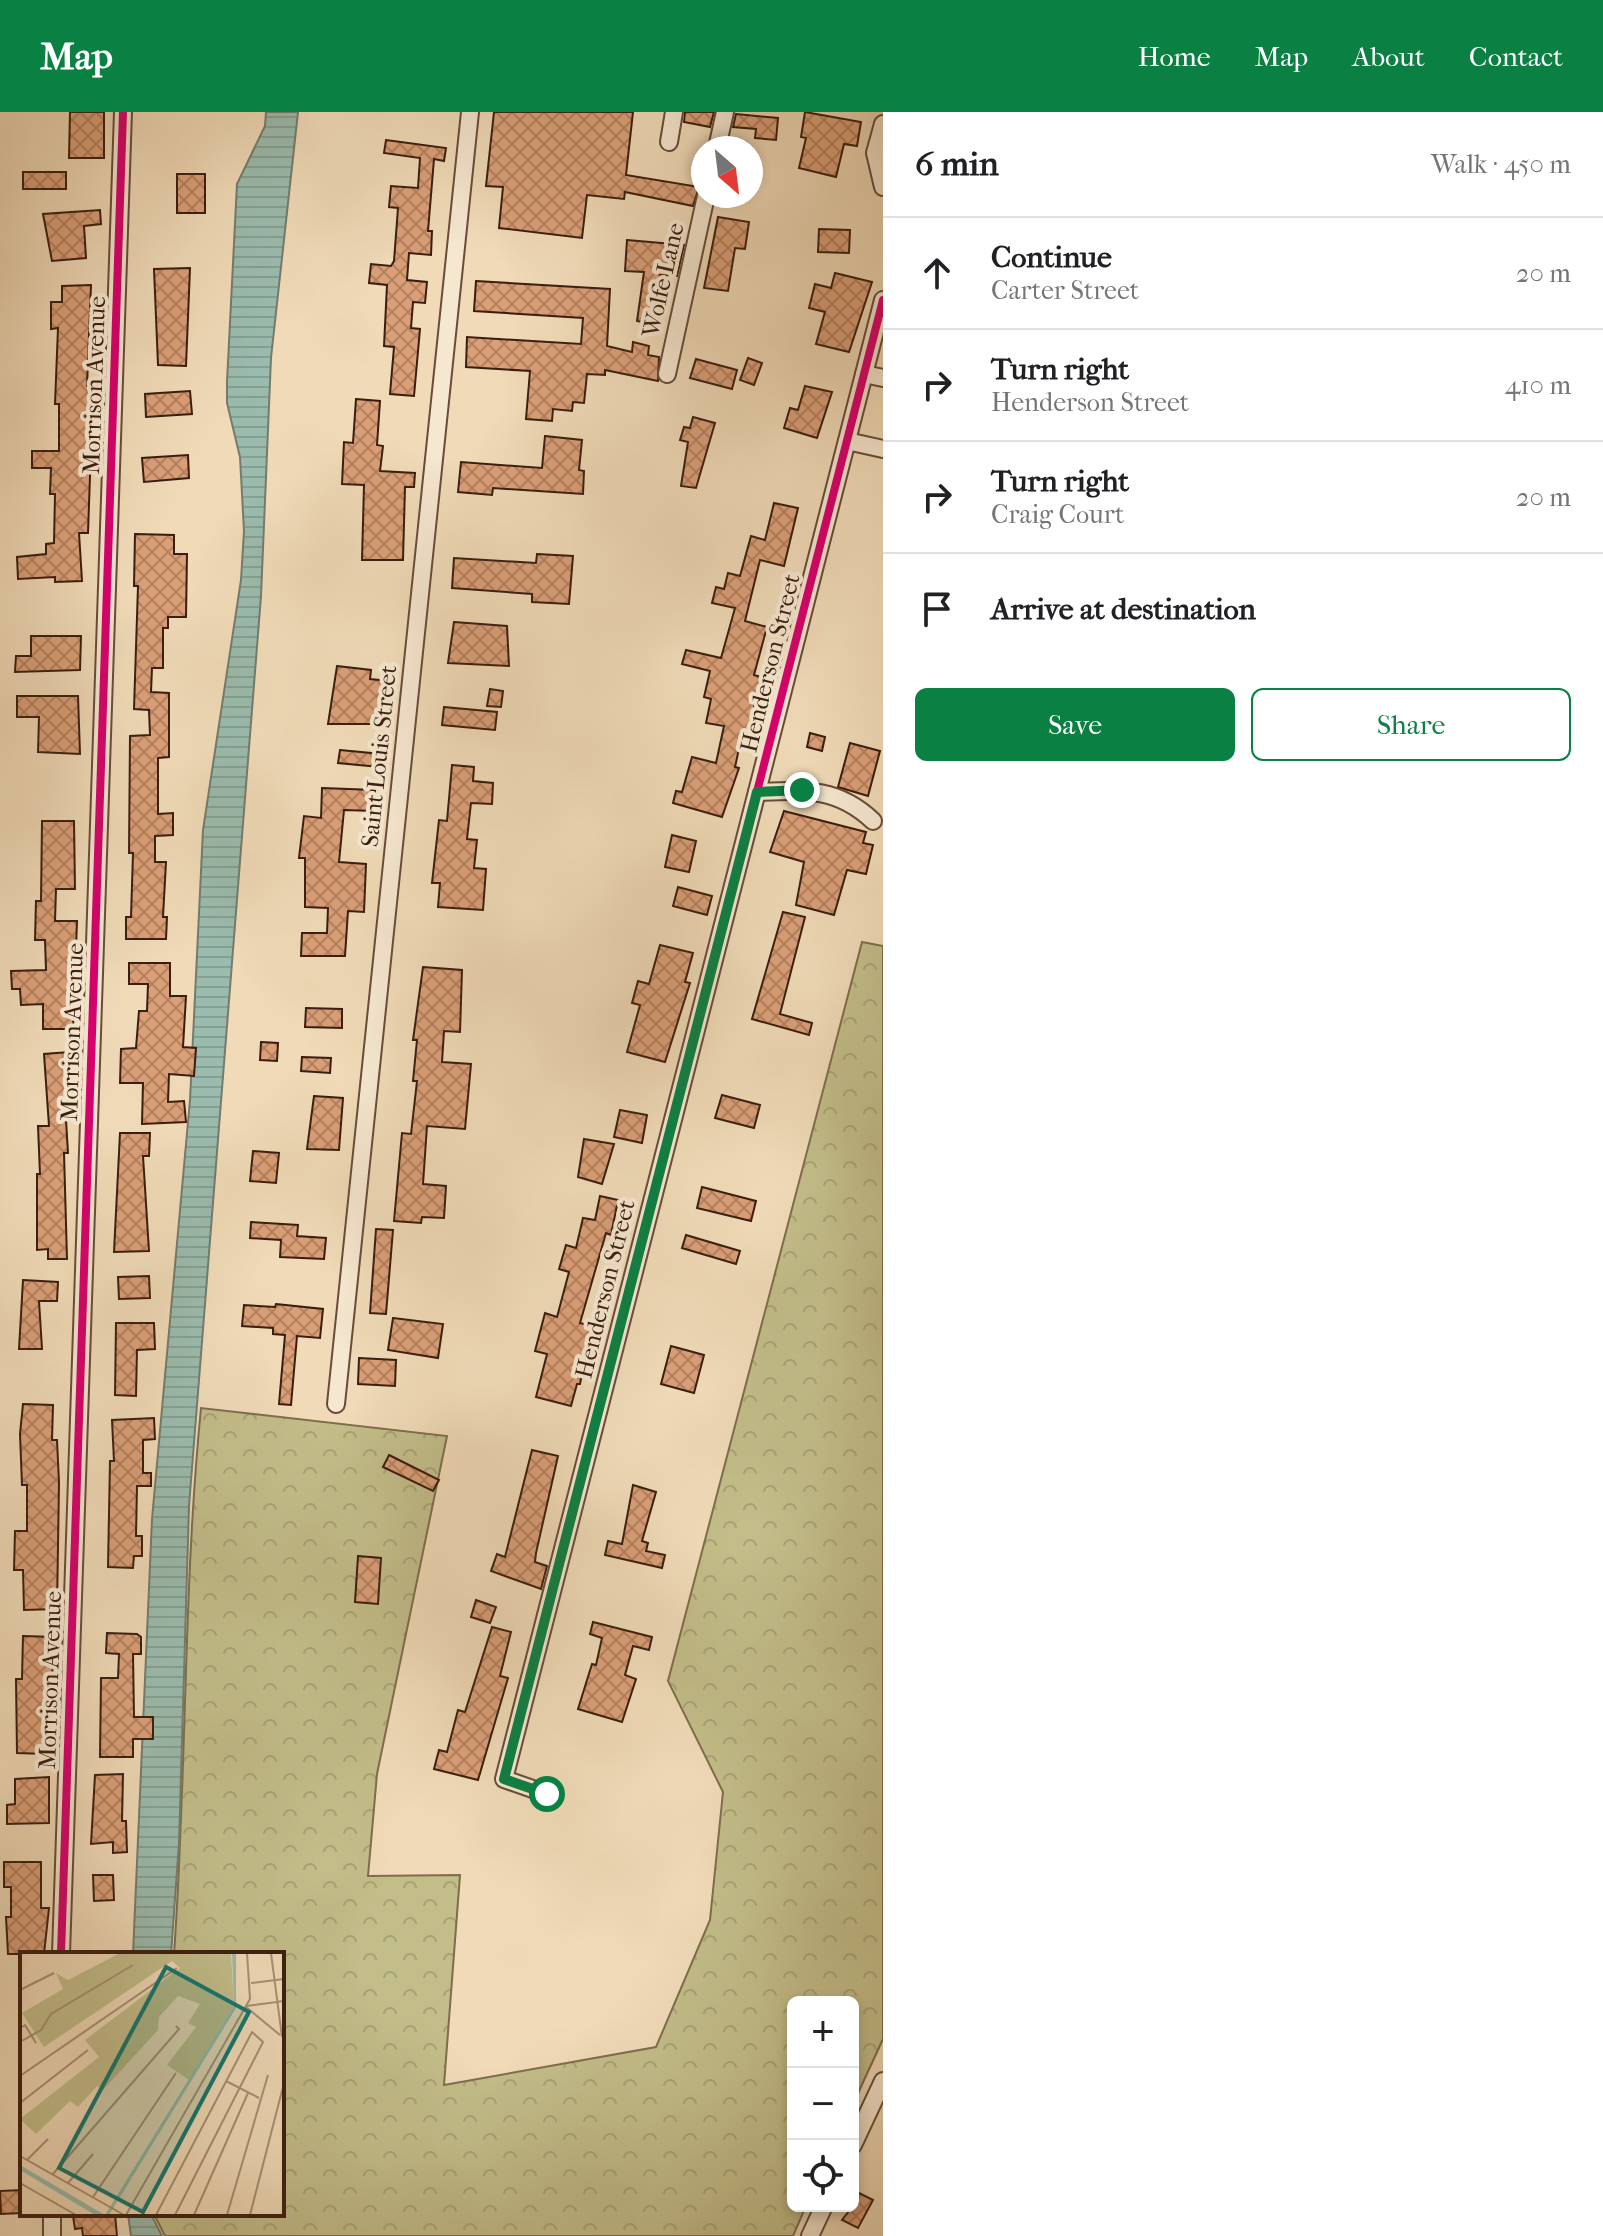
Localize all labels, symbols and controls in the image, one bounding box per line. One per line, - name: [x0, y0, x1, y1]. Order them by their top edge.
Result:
- text: Map: [40, 34, 113, 79]
- text: Home: [1138, 40, 1211, 73]
- text: Map: [1255, 40, 1308, 73]
- text: About: [1352, 40, 1425, 73]
- text: Contact: [1469, 40, 1563, 73]
- north arrow: [691, 136, 763, 208]
- text: 6 min: [915, 144, 999, 184]
- text: Walk · 450 m: [1431, 149, 1571, 180]
- street label: Wolfe Lane: [636, 220, 690, 341]
- text: Continue: [991, 240, 1112, 275]
- icon: ahead: [915, 251, 959, 295]
- text: 20 m: [1516, 258, 1571, 289]
- text: Carter Street: [991, 275, 1139, 306]
- street label: Morrison Avenue: [77, 295, 111, 475]
- text: Turn right: [991, 352, 1129, 387]
- icon: right: [915, 363, 959, 407]
- text: 410 m: [1505, 370, 1571, 401]
- text: Henderson Street: [991, 387, 1189, 418]
- text: Turn right: [991, 464, 1129, 499]
- icon: right: [915, 475, 959, 519]
- text: 20 m: [1516, 482, 1571, 513]
- text: Craig Court: [991, 499, 1124, 530]
- street label: Henderson Street: [734, 570, 806, 755]
- icon: arrive: [915, 587, 959, 631]
- text: Arrive at destination: [991, 592, 1256, 627]
- street label: Saint Louis Street: [356, 663, 403, 848]
- button: Save: [915, 688, 1235, 761]
- button: Share: [1251, 688, 1571, 761]
- route end: [784, 772, 820, 808]
- street label: Morrison Avenue: [55, 942, 89, 1122]
- street label: Henderson Street: [569, 1196, 641, 1381]
- street label: Morrison Avenue: [33, 1590, 67, 1770]
- route start: [529, 1776, 565, 1812]
- inset map: [20, 1952, 284, 2216]
- map controls: [787, 1996, 859, 2212]
- button: +: [787, 1996, 859, 2068]
- button: −: [787, 2068, 859, 2140]
- button: locate: [787, 2140, 859, 2212]

